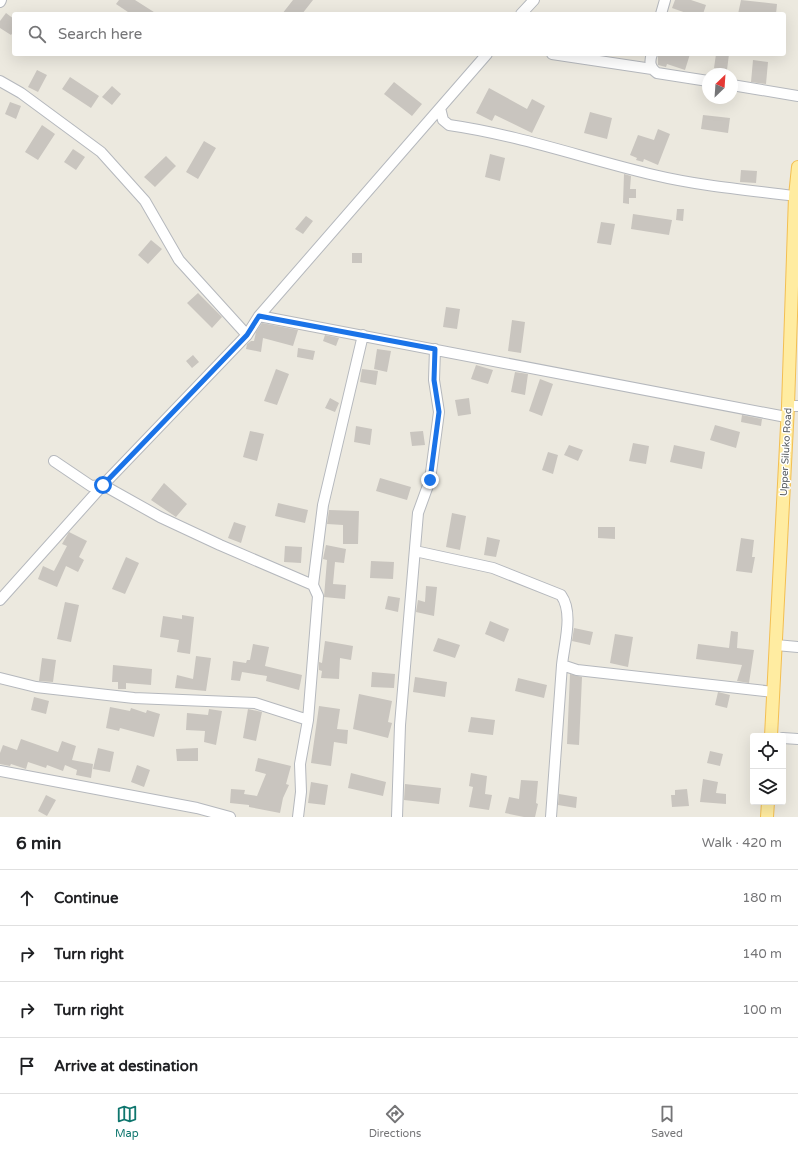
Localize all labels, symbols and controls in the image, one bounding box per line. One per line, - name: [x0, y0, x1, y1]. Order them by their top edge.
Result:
- search box: [12, 12, 786, 56]
- icon: search: [26, 23, 48, 45]
- text: Search here: [58, 25, 142, 43]
- north arrow: [702, 68, 738, 104]
- street label: Upper Siluko Road: [778, 408, 794, 497]
- route end: [421, 471, 439, 489]
- route start: [94, 476, 112, 494]
- map controls: [750, 733, 786, 805]
- button: locate: [750, 733, 786, 769]
- button: layers: [750, 769, 786, 805]
- text: 6 min: [16, 833, 61, 854]
- text: Walk · 420 m: [702, 835, 782, 851]
- icon: ahead: [16, 887, 38, 909]
- text: Continue: [54, 889, 118, 907]
- text: 180 m: [742, 890, 782, 906]
- icon: right: [16, 943, 38, 965]
- text: Turn right: [54, 945, 124, 963]
- text: 140 m: [742, 946, 782, 962]
- icon: right: [16, 999, 38, 1021]
- text: Turn right: [54, 1001, 124, 1019]
- text: 100 m: [742, 1002, 782, 1018]
- icon: arrive: [16, 1055, 38, 1077]
- text: Arrive at destination: [54, 1057, 198, 1075]
- tab: Map: [115, 1103, 139, 1140]
- tab: Directions: [369, 1103, 421, 1140]
- tab: Saved: [651, 1103, 683, 1140]

